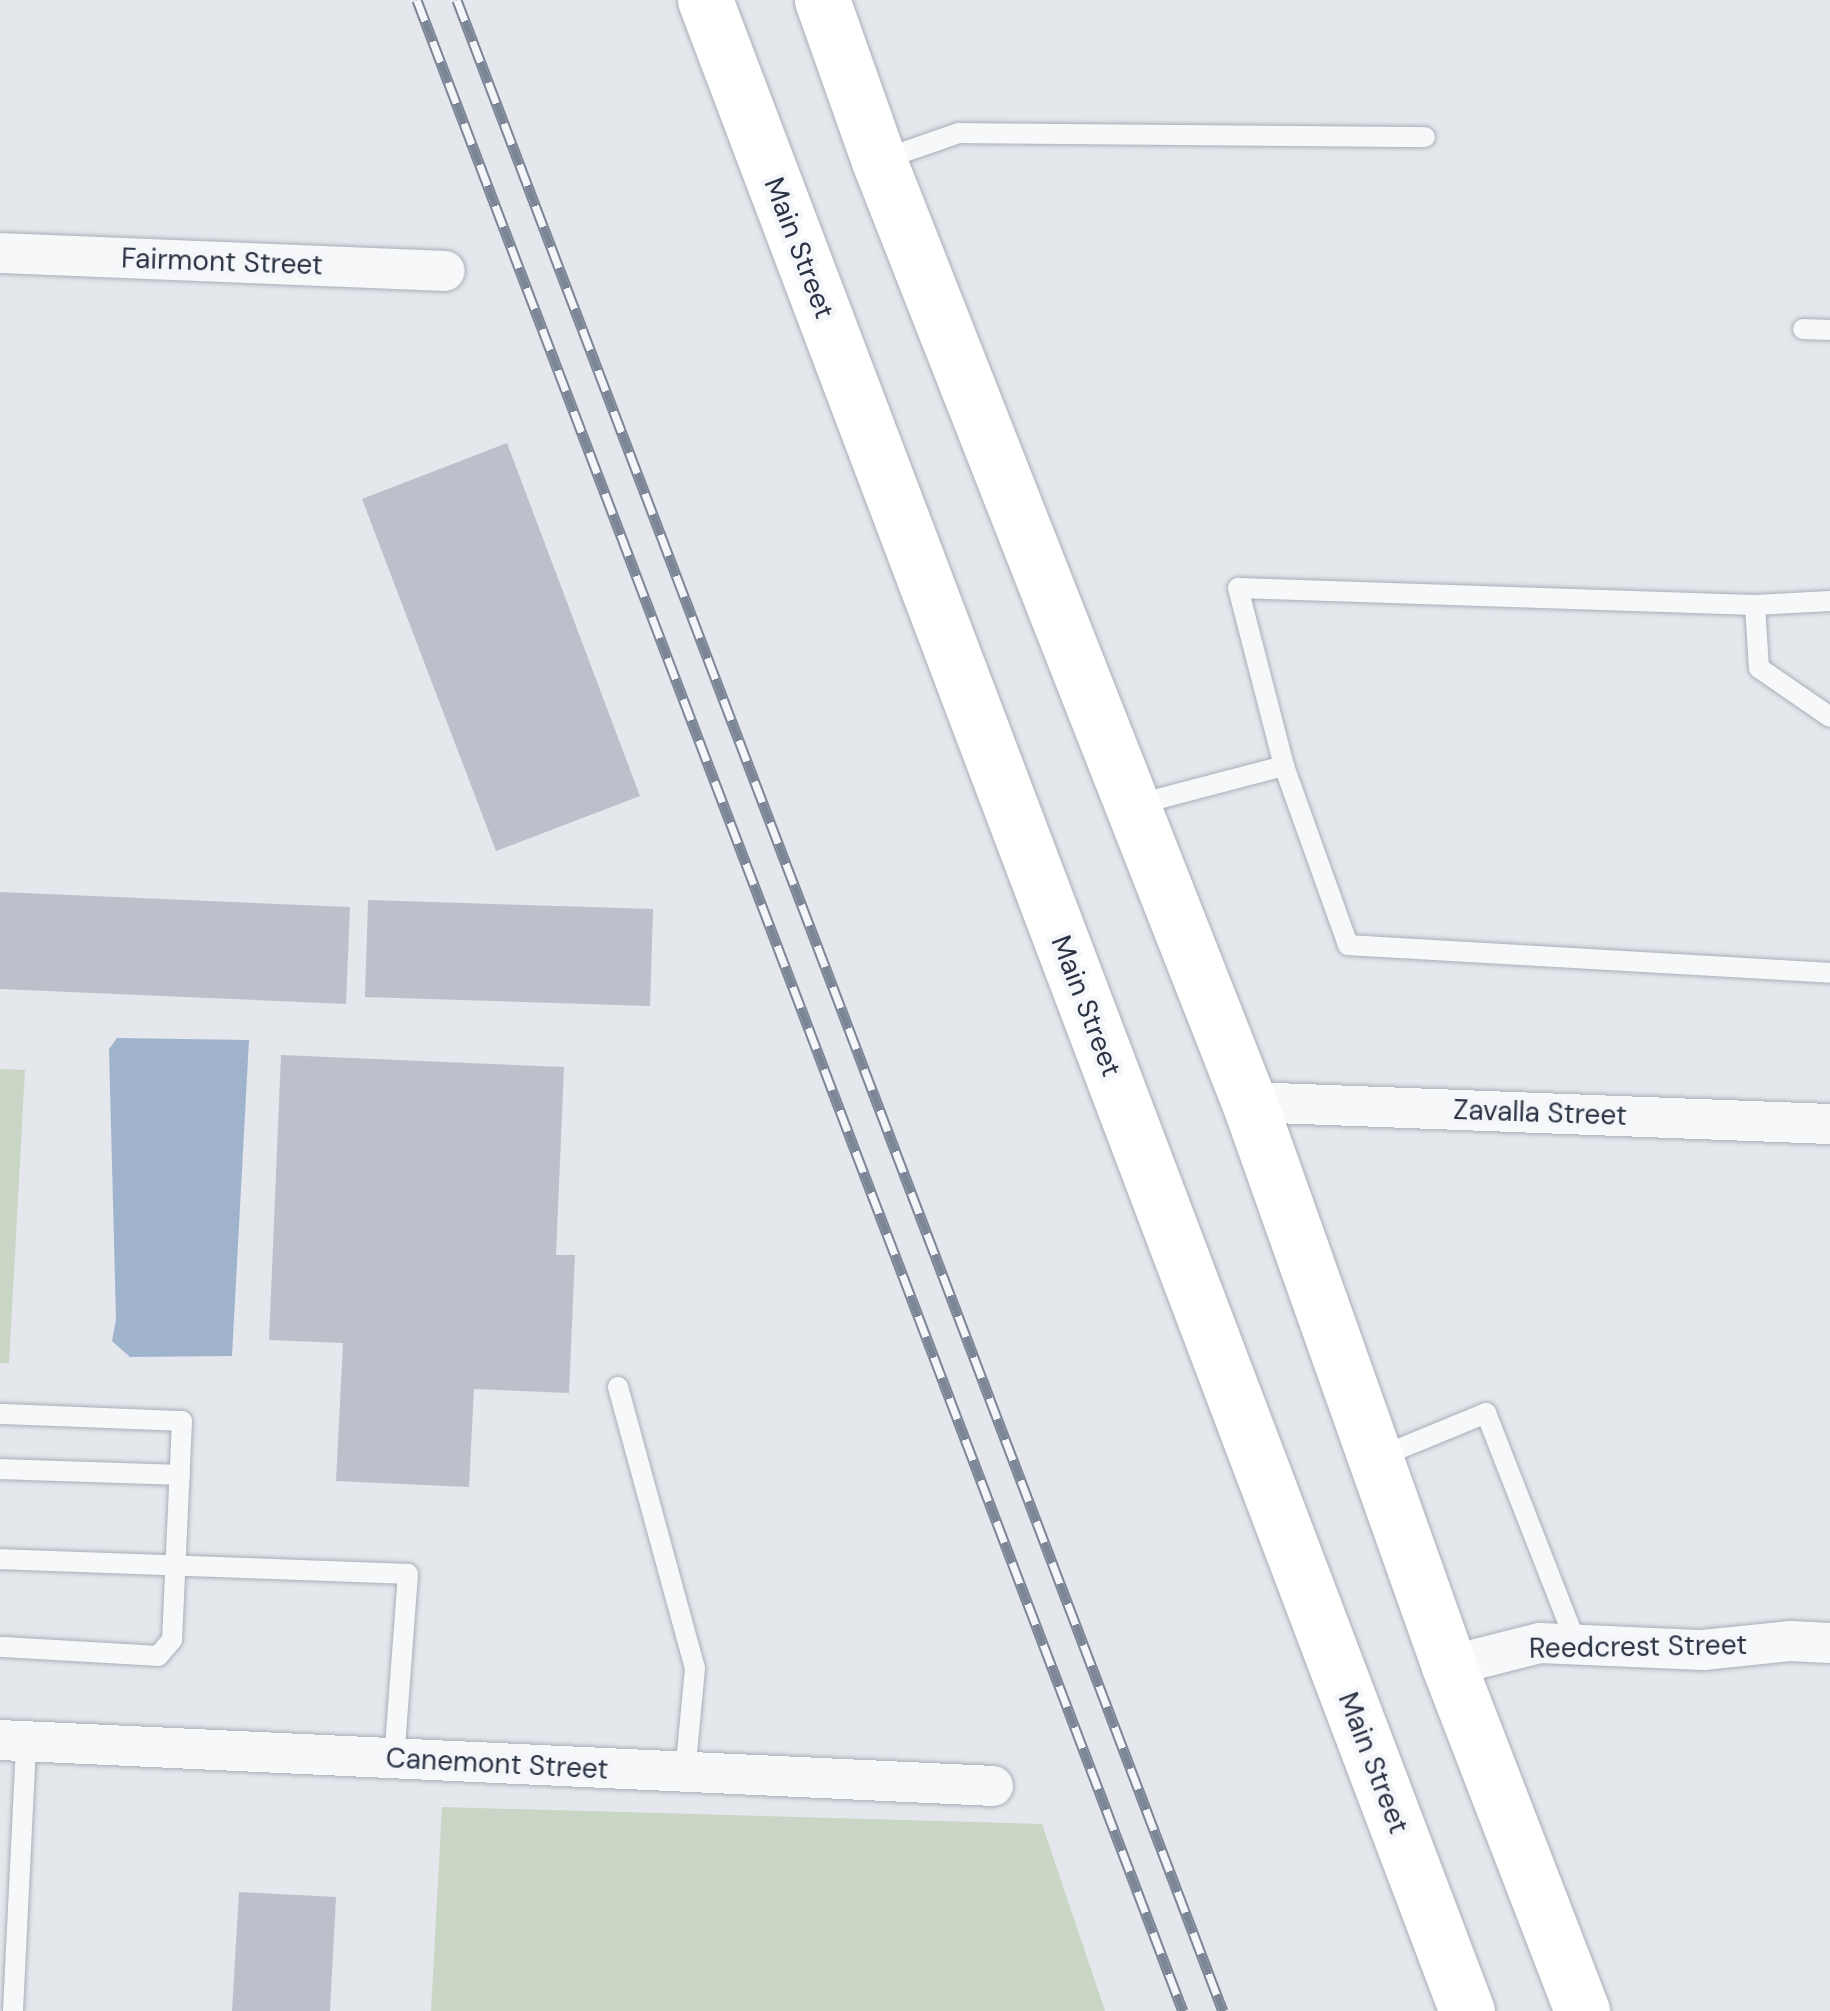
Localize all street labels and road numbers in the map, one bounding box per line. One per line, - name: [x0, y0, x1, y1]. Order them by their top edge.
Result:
- street label: Main Street: [757, 173, 841, 323]
- street label: Fairmont Street: [121, 242, 323, 282]
- street label: Main Street: [1044, 931, 1128, 1081]
- street label: Zavalla Street: [1453, 1093, 1627, 1133]
- street label: Reedcrest Street: [1529, 1628, 1747, 1666]
- street label: Main Street: [1331, 1688, 1415, 1838]
- street label: Canemont Street: [385, 1741, 609, 1787]

